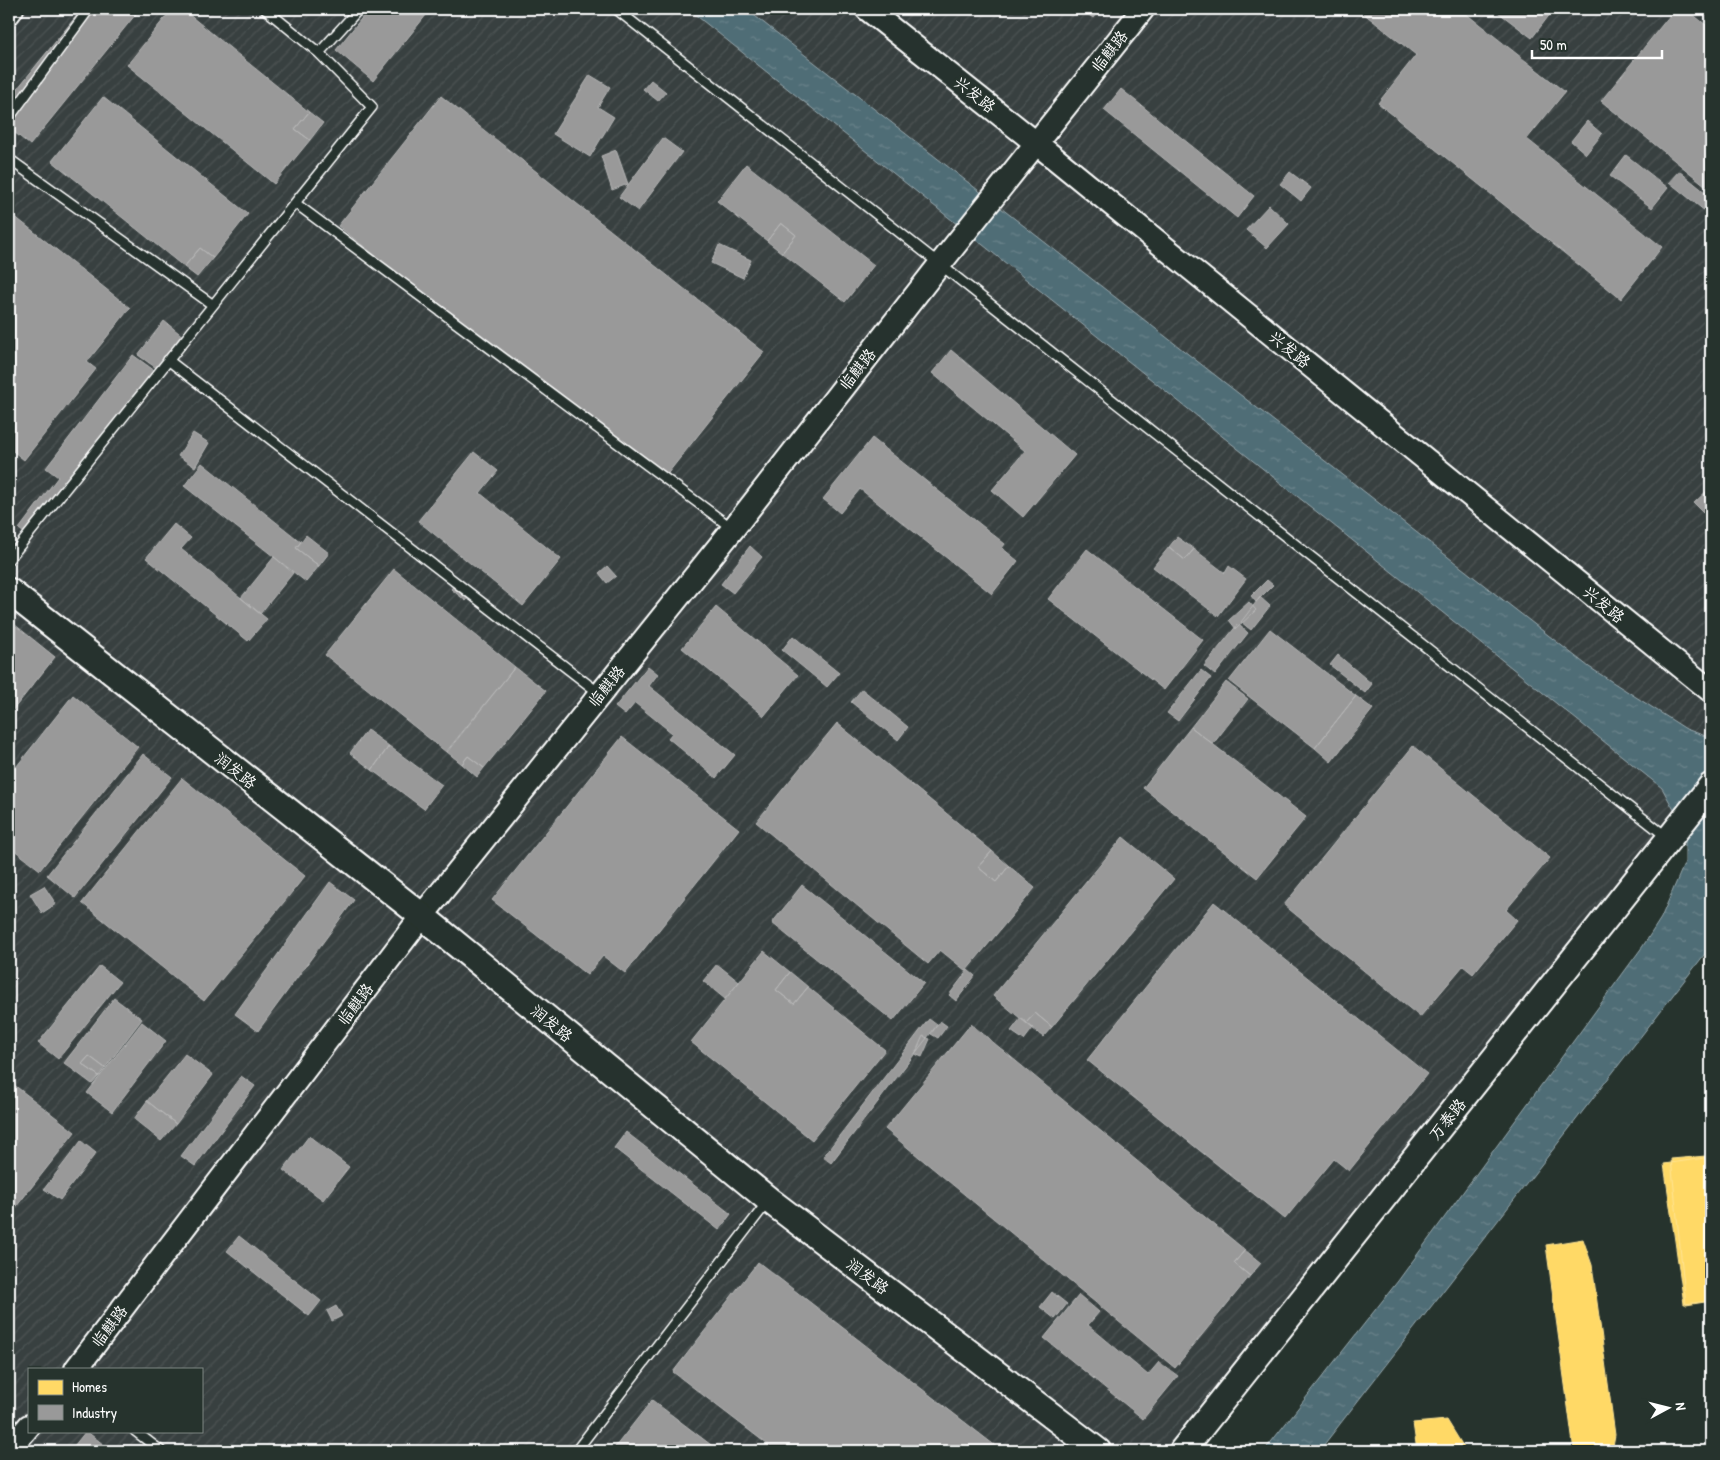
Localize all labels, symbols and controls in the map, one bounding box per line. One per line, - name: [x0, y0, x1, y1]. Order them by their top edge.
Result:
- street label: 临麒路: [1086, 25, 1132, 77]
- scale bar: [1532, 28, 1662, 60]
- text: 50 m: [1540, 34, 1567, 55]
- street label: 兴发路: [949, 71, 1001, 117]
- street label: 兴发路: [1264, 325, 1316, 373]
- street label: 临麒路: [834, 343, 880, 395]
- street label: 兴发路: [1578, 580, 1630, 628]
- street label: 临麒路: [582, 660, 630, 712]
- street label: 润发路: [210, 747, 262, 793]
- street label: 临麒路: [332, 978, 378, 1030]
- street label: 润发路: [526, 999, 578, 1047]
- street label: 万泰路: [1423, 1093, 1471, 1145]
- street label: 润发路: [842, 1253, 894, 1299]
- street label: 临麒路: [86, 1300, 132, 1352]
- legend: [28, 1368, 202, 1432]
- text: Homes: [72, 1376, 107, 1397]
- north arrow: [1642, 1382, 1692, 1432]
- text: N: [1672, 1401, 1691, 1412]
- text: Industry: [72, 1402, 117, 1423]

